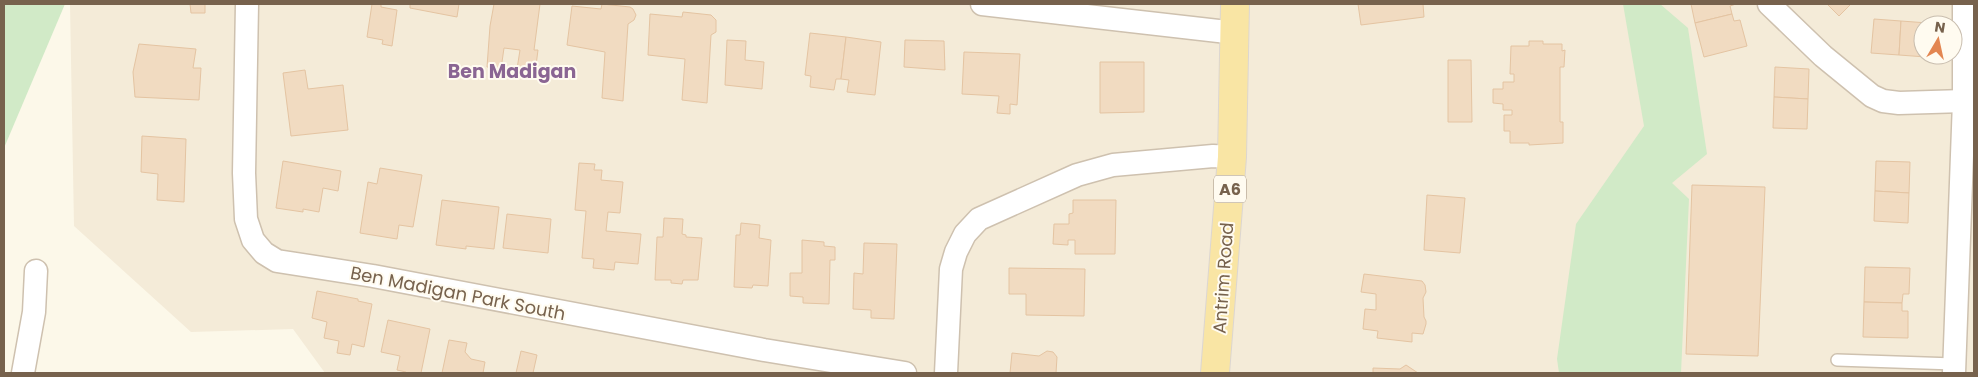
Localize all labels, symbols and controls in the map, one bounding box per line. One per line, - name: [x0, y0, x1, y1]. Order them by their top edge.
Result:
- north arrow: [1913, 15, 1963, 65]
- text: N: [1933, 16, 1947, 38]
- district label: Ben Madigan: [448, 58, 576, 85]
- road number: A6: [1214, 175, 1246, 202]
- street label: Antrim Road: [1207, 222, 1239, 334]
- street label: Ben Madigan Park South: [348, 260, 568, 326]

